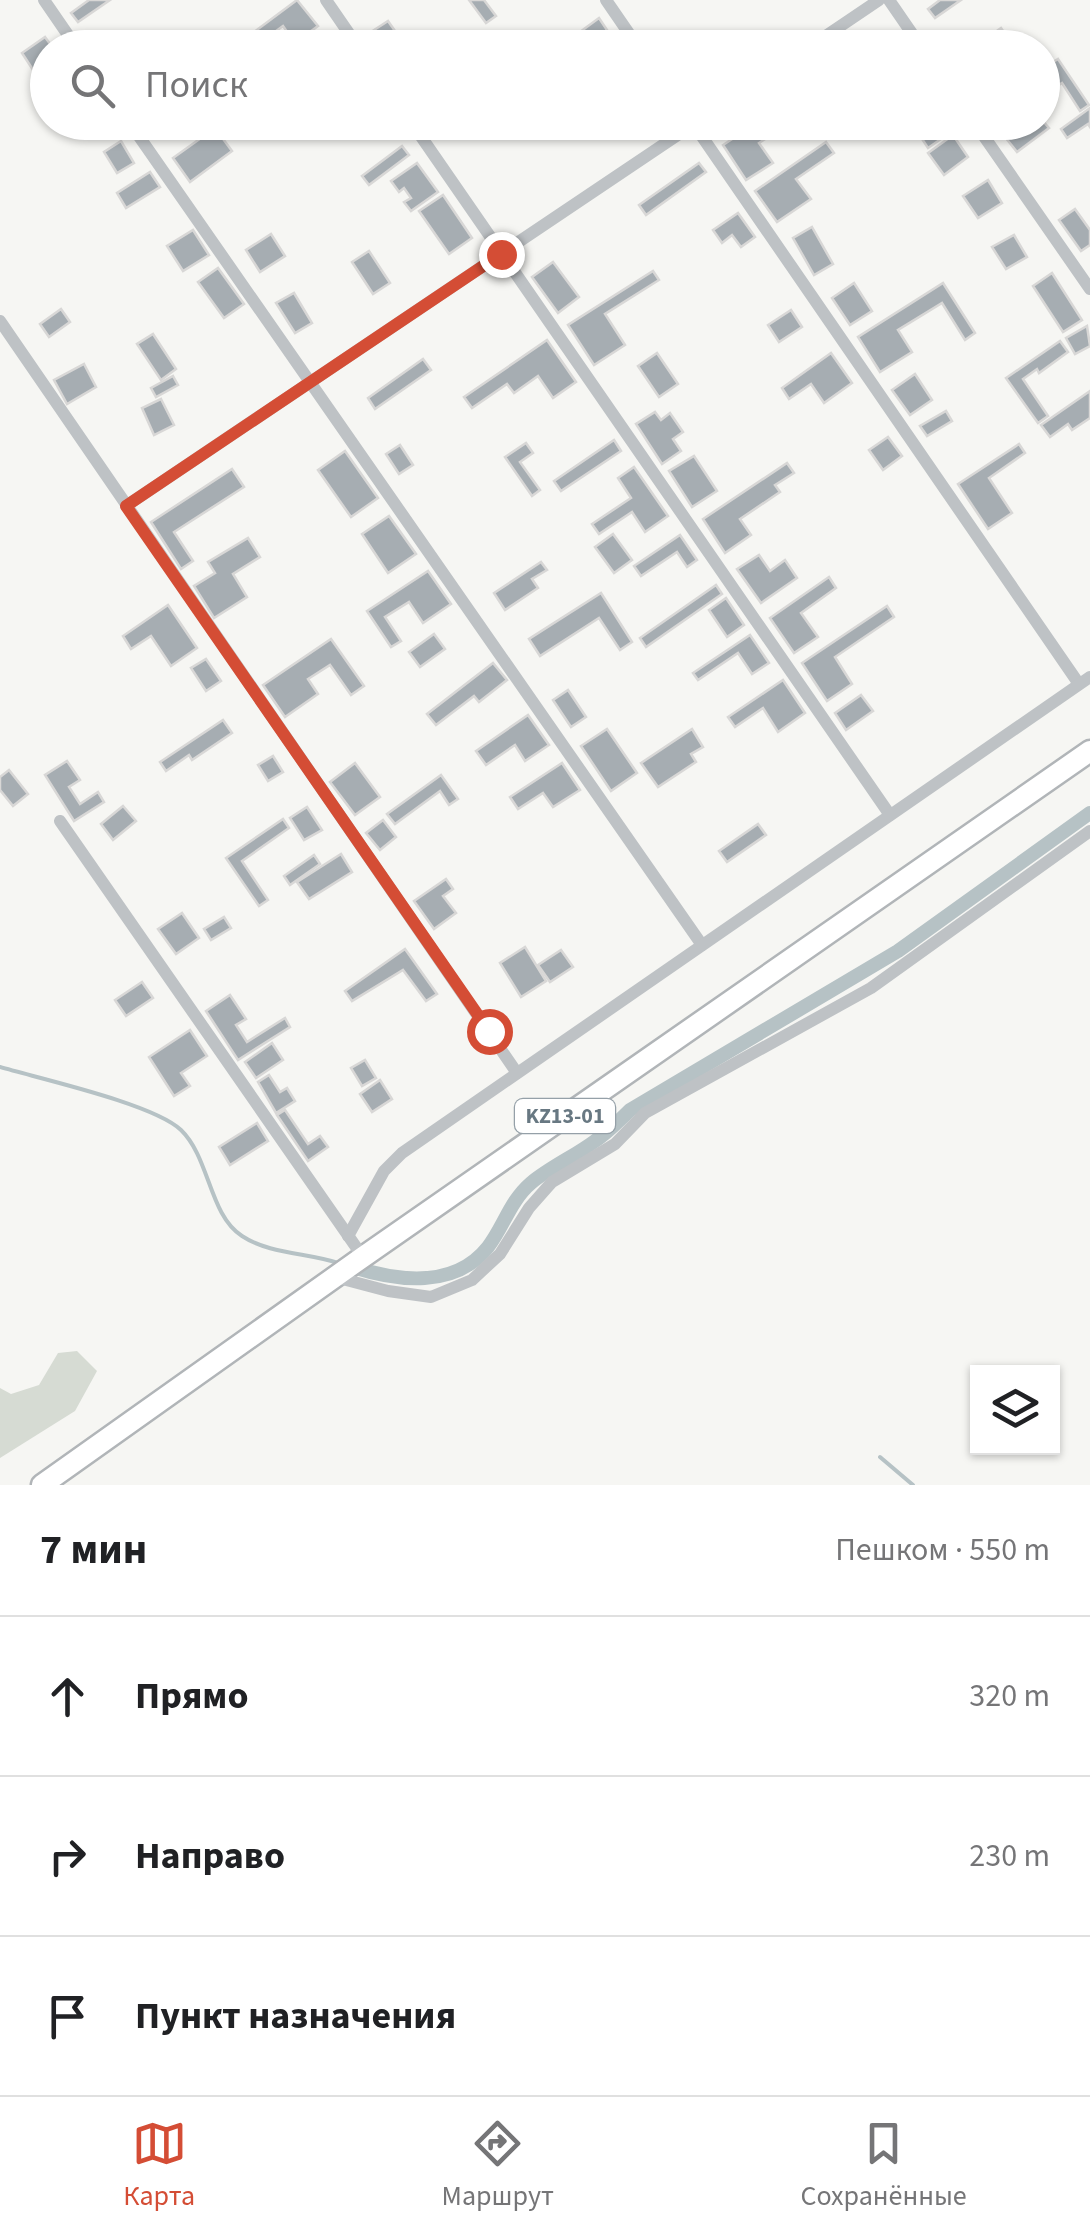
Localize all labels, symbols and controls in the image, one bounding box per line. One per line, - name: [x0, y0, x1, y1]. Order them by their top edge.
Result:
- search box: [30, 30, 1060, 140]
- icon: search: [65, 58, 120, 113]
- text: Поиск: [145, 58, 248, 112]
- route end: [479, 232, 525, 278]
- route start: [467, 1009, 513, 1055]
- road number: KZ13-01: [515, 1099, 615, 1133]
- map controls: [970, 1365, 1060, 1455]
- button: layers: [970, 1365, 1060, 1455]
- text: 7 мин: [40, 1520, 147, 1580]
- text: Пешком · 550 m: [835, 1527, 1050, 1573]
- icon: ahead: [40, 1669, 95, 1724]
- text: Прямо: [135, 1669, 249, 1723]
- text: 320 m: [969, 1673, 1050, 1719]
- icon: right: [40, 1829, 95, 1884]
- text: Направо: [135, 1829, 285, 1883]
- text: 230 m: [969, 1833, 1050, 1879]
- icon: arrive: [40, 1989, 95, 2044]
- text: Пункт назначения: [135, 1989, 456, 2043]
- tab: Карта: [123, 2116, 195, 2216]
- tab: Маршрут: [442, 2116, 554, 2216]
- tab: Сохранённые: [800, 2116, 967, 2216]

